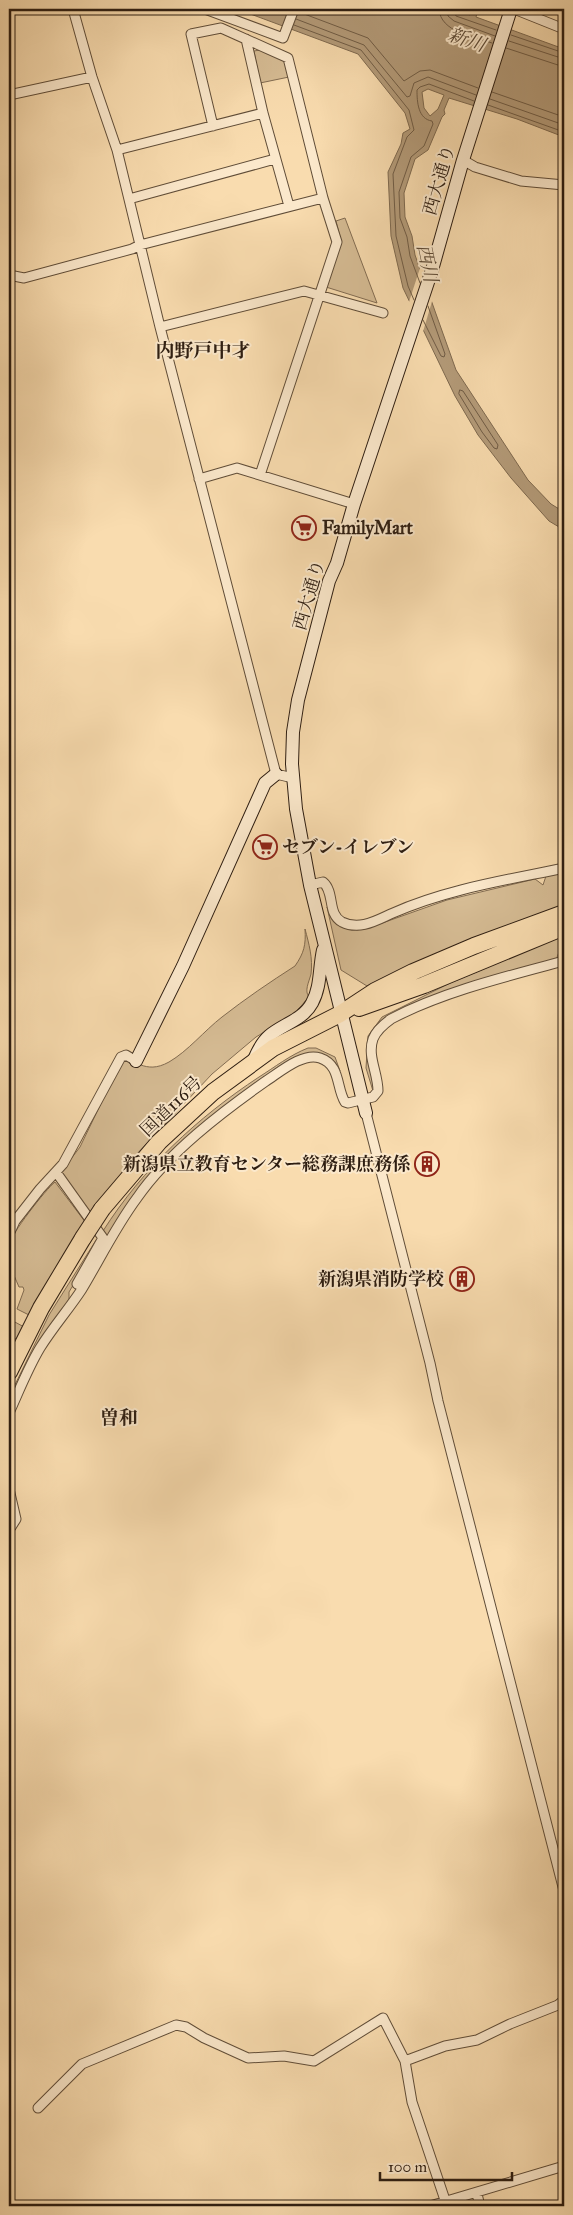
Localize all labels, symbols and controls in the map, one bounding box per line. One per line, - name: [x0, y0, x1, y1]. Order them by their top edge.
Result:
- water label: 新川: [445, 22, 490, 57]
- street label: 西大通り: [419, 142, 459, 218]
- water label: 西川: [412, 242, 443, 286]
- district label: 内野戸中才: [155, 339, 251, 362]
- supermarket icon: FamilyMart: [291, 515, 317, 541]
- place label: FamilyMart: [322, 517, 414, 540]
- street label: 西大通り: [289, 557, 329, 633]
- supermarket icon: セブン-イレブン: [252, 834, 278, 860]
- place label: セブン-イレブン: [282, 836, 414, 858]
- street label: 国道116号: [136, 1071, 206, 1141]
- building icon: 新潟県立教育センター総務課庶務係: [414, 1151, 440, 1177]
- place label: 新潟県立教育センター総務課庶務係: [123, 1153, 410, 1175]
- building icon: 新潟県消防学校: [449, 1266, 475, 1292]
- place label: 新潟県消防学校: [318, 1268, 444, 1290]
- district label: 曽和: [100, 1406, 138, 1429]
- scale bar: [380, 2150, 513, 2182]
- text: 100 m: [388, 2158, 428, 2176]

